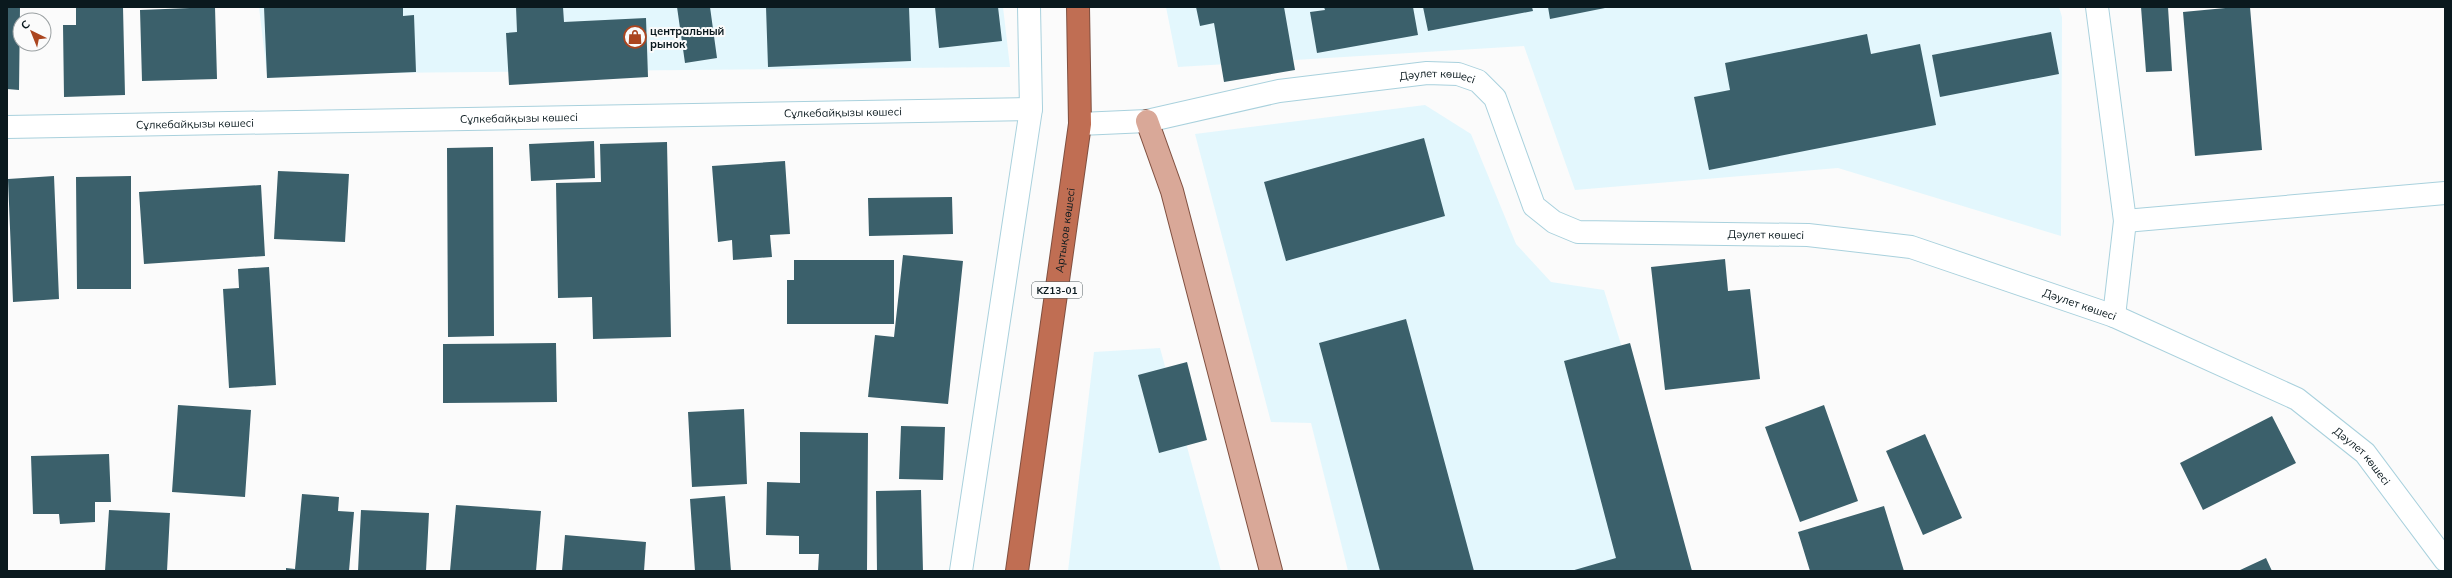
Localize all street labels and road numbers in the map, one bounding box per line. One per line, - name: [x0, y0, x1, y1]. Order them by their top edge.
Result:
- street label: Дәулет көшесі: [1398, 66, 1477, 86]
- street label: Сұлкебайқызы көшесі: [784, 104, 902, 120]
- street label: Сұлкебайқызы көшесі: [460, 110, 578, 126]
- street label: Сұлкебайқызы көшесі: [136, 116, 254, 132]
- street label: Артықов көшесі: [1052, 187, 1078, 274]
- street label: Дәулет көшесі: [1727, 227, 1804, 242]
- road number: KZ13-01: [1032, 282, 1082, 298]
- street label: Дәулет көшесі: [2041, 285, 2119, 323]
- street label: Дәулет көшесі: [2331, 424, 2394, 488]

